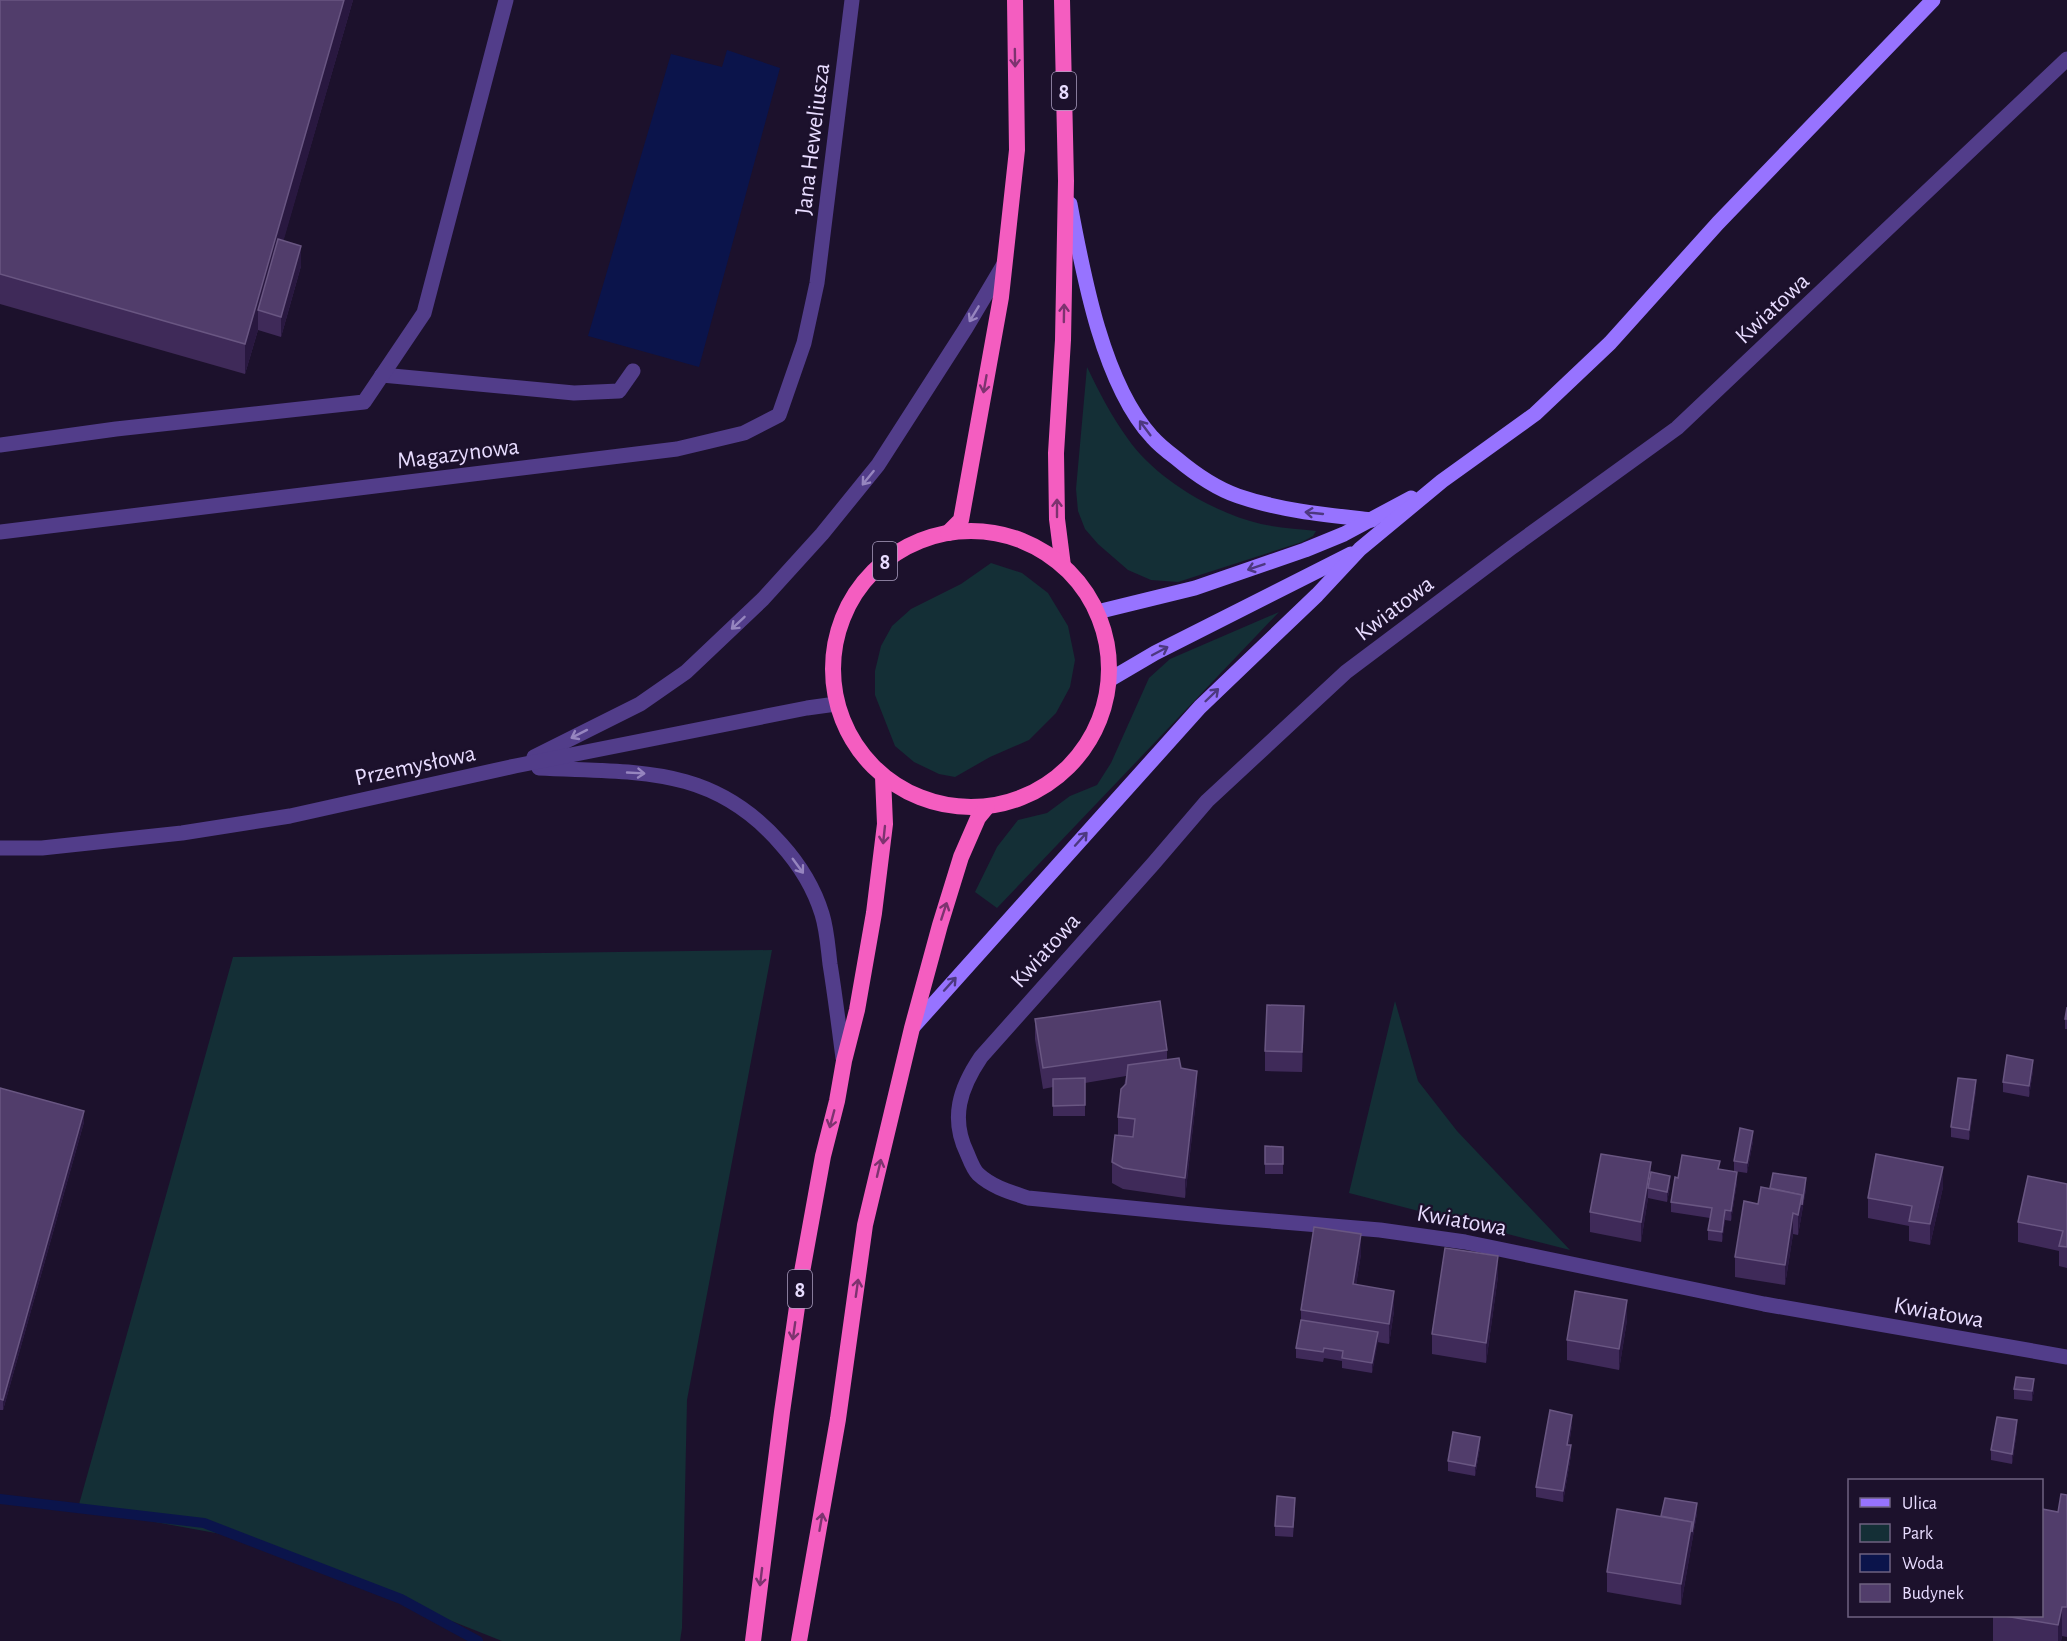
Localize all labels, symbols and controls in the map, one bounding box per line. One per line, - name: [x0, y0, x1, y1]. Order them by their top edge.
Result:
- one-way arrow: [1010, 48, 1021, 68]
- street label: Jana Heweliusza: [792, 62, 834, 217]
- road number: 8: [1052, 72, 1076, 110]
- street label: Kwiatowa: [1731, 269, 1814, 349]
- one-way arrow: [1058, 304, 1070, 324]
- one-way arrow: [968, 305, 980, 322]
- one-way arrow: [979, 374, 990, 393]
- one-way arrow: [1139, 420, 1151, 436]
- street label: Magazynowa: [396, 435, 521, 473]
- one-way arrow: [861, 469, 874, 485]
- one-way arrow: [1051, 499, 1063, 519]
- one-way arrow: [1305, 508, 1324, 519]
- road number: 8: [873, 542, 897, 580]
- one-way arrow: [1247, 562, 1266, 573]
- street label: Kwiatowa: [1351, 572, 1438, 646]
- one-way arrow: [730, 615, 745, 630]
- one-way arrow: [1151, 645, 1168, 657]
- one-way arrow: [1204, 689, 1219, 703]
- one-way arrow: [571, 729, 589, 740]
- street label: Przemysłowa: [353, 741, 478, 790]
- one-way arrow: [626, 767, 646, 778]
- one-way arrow: [878, 825, 889, 845]
- one-way arrow: [1074, 832, 1088, 847]
- one-way arrow: [792, 858, 805, 874]
- one-way arrow: [939, 902, 950, 921]
- street label: Kwiatowa: [1006, 909, 1085, 993]
- one-way arrow: [943, 977, 957, 992]
- one-way arrow: [826, 1109, 838, 1128]
- one-way arrow: [873, 1159, 885, 1178]
- street label: Kwiatowa: [1415, 1201, 1509, 1241]
- road number: 8: [788, 1270, 812, 1308]
- one-way arrow: [851, 1278, 862, 1298]
- street label: Kwiatowa: [1892, 1293, 1986, 1333]
- one-way arrow: [788, 1321, 799, 1340]
- legend: [1848, 1479, 2043, 1617]
- text: Ulica: [1902, 1495, 1937, 1513]
- one-way arrow: [815, 1513, 826, 1532]
- text: Park: [1902, 1525, 1934, 1543]
- text: Woda: [1902, 1555, 1944, 1573]
- one-way arrow: [755, 1566, 766, 1586]
- text: Budynek: [1902, 1585, 1964, 1603]

